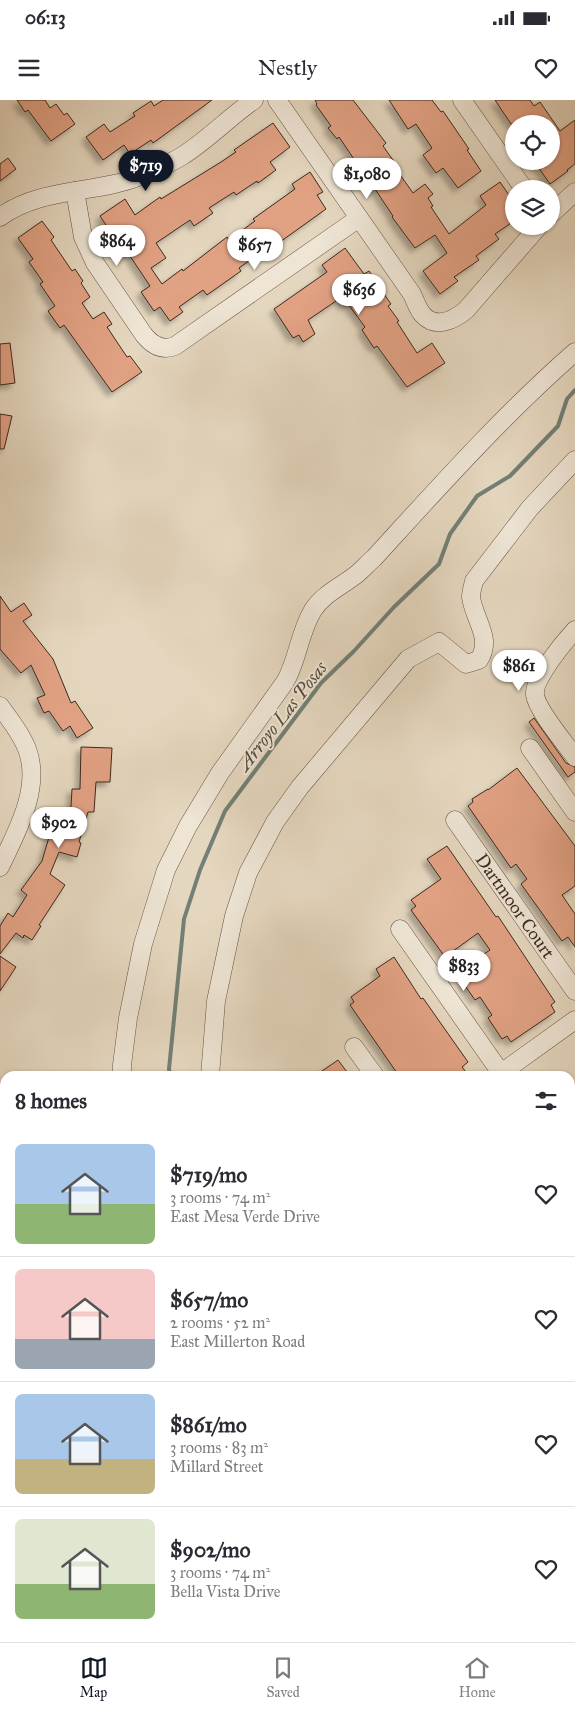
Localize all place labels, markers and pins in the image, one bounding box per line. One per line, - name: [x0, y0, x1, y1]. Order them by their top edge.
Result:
- pin: $719: [116, 149, 176, 192]
- pin: $1,080: [326, 158, 408, 200]
- pin: $864: [87, 224, 147, 267]
- pin: $657: [225, 228, 285, 271]
- pin: $636: [329, 274, 389, 316]
- pin: $861: [489, 650, 549, 692]
- pin: $902: [29, 806, 89, 849]
- pin: $833: [434, 950, 494, 992]

